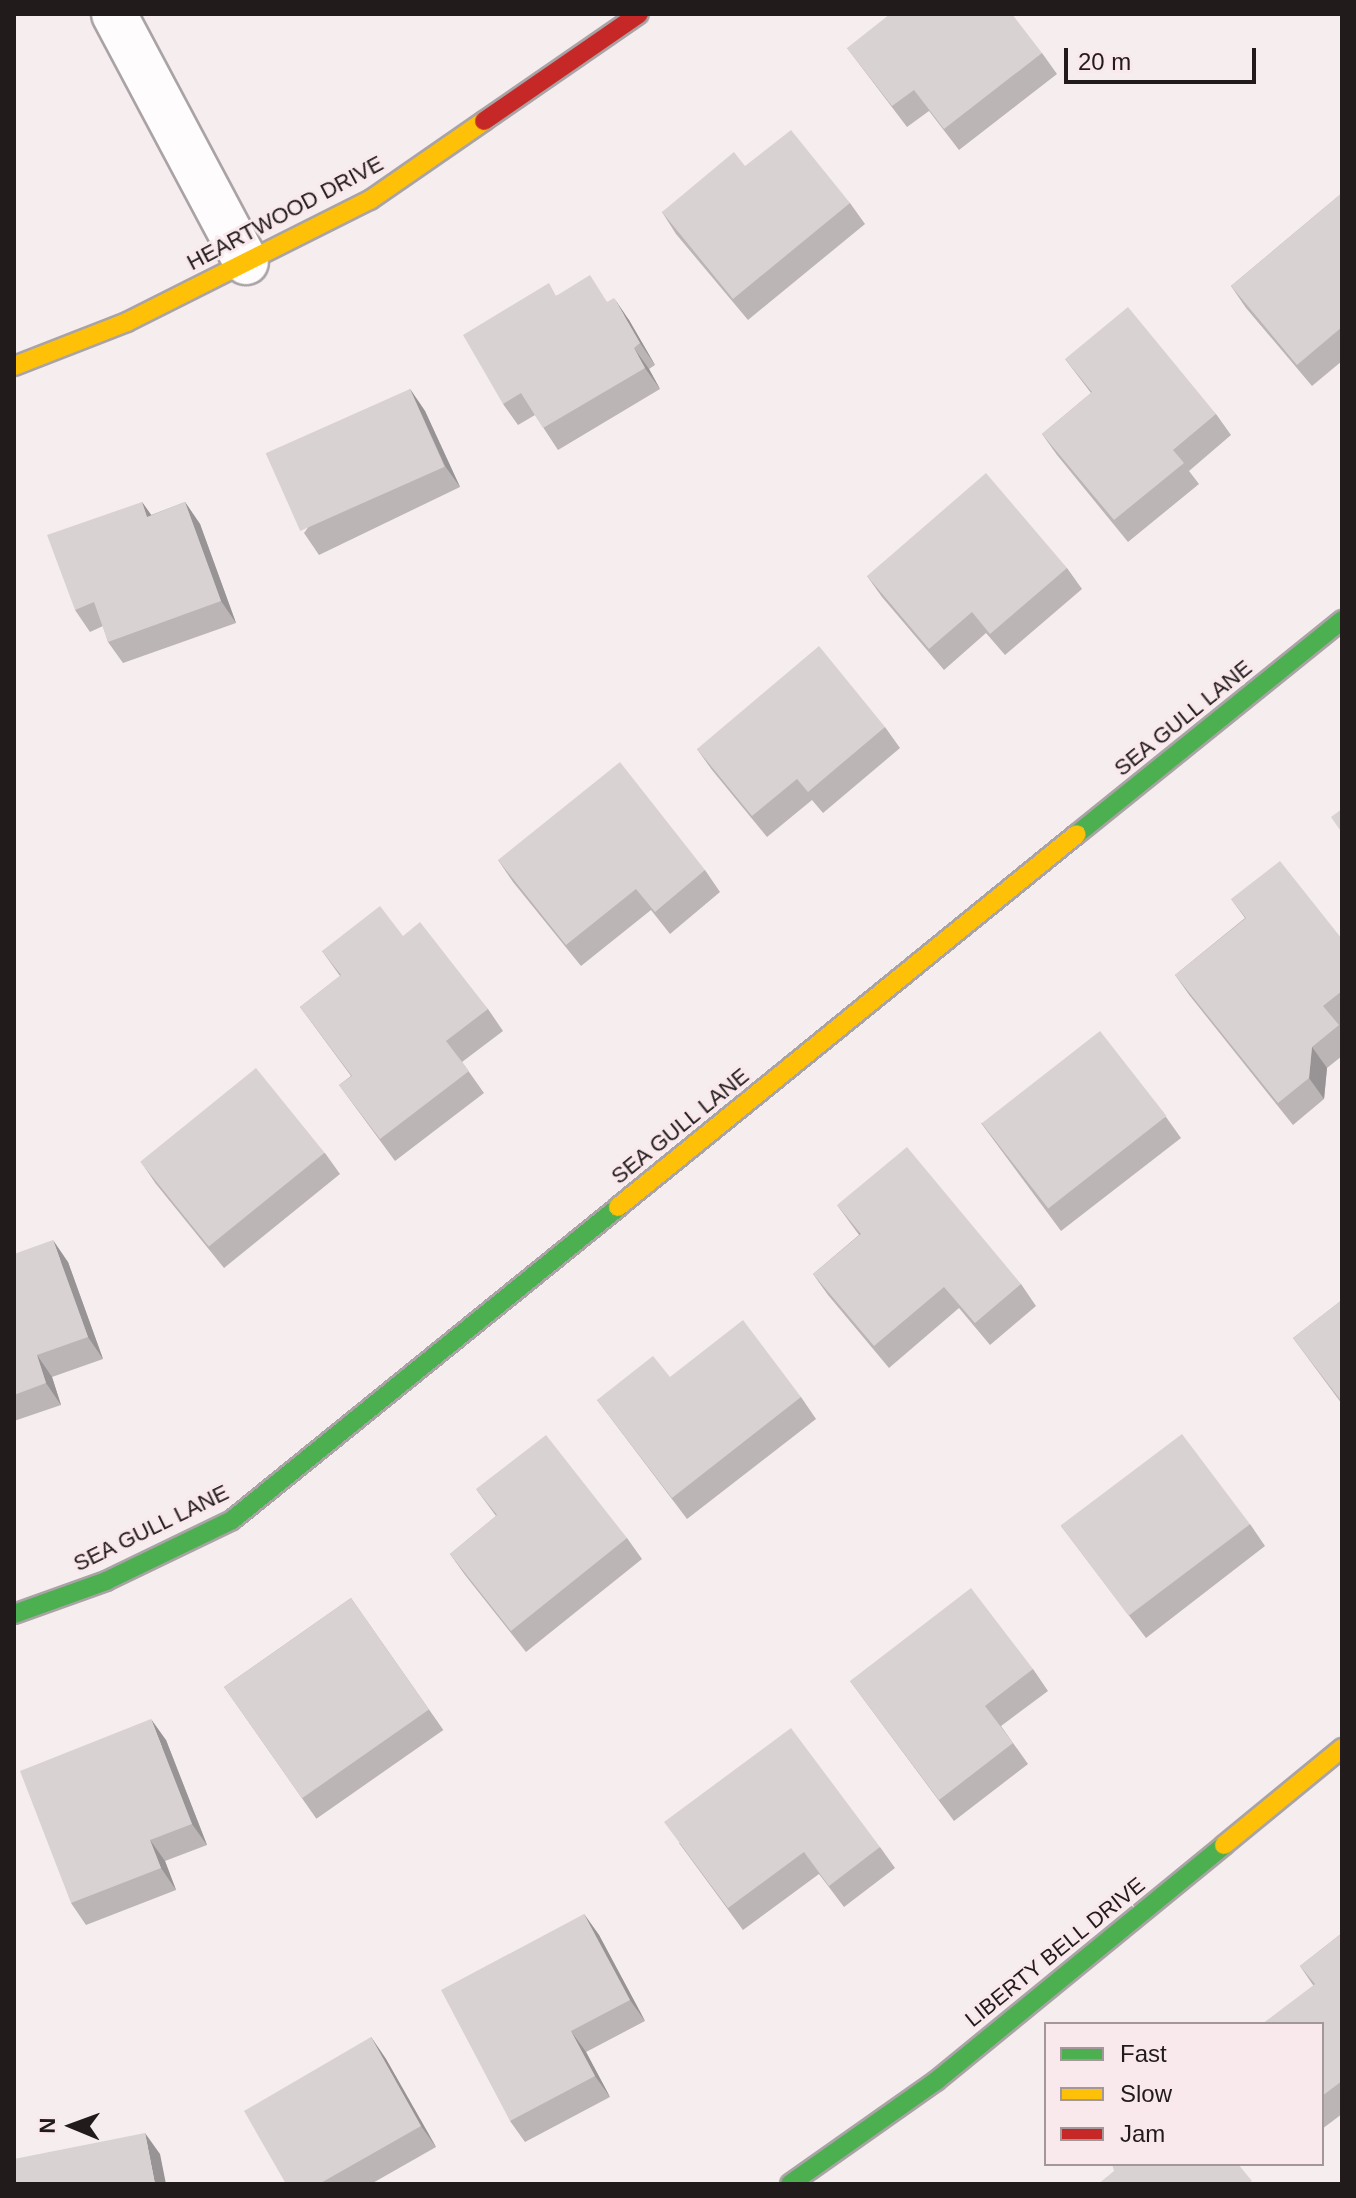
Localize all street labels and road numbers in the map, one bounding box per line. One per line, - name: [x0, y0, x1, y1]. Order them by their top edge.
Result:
- street label: HEARTWOOD DRIVE: [182, 150, 388, 276]
- street label: SEA GULL LANE: [1108, 654, 1258, 782]
- street label: SEA GULL LANE: [605, 1062, 755, 1190]
- street label: SEA GULL LANE: [68, 1479, 234, 1577]
- street label: LIBERTY BELL DRIVE: [959, 1871, 1151, 2033]

